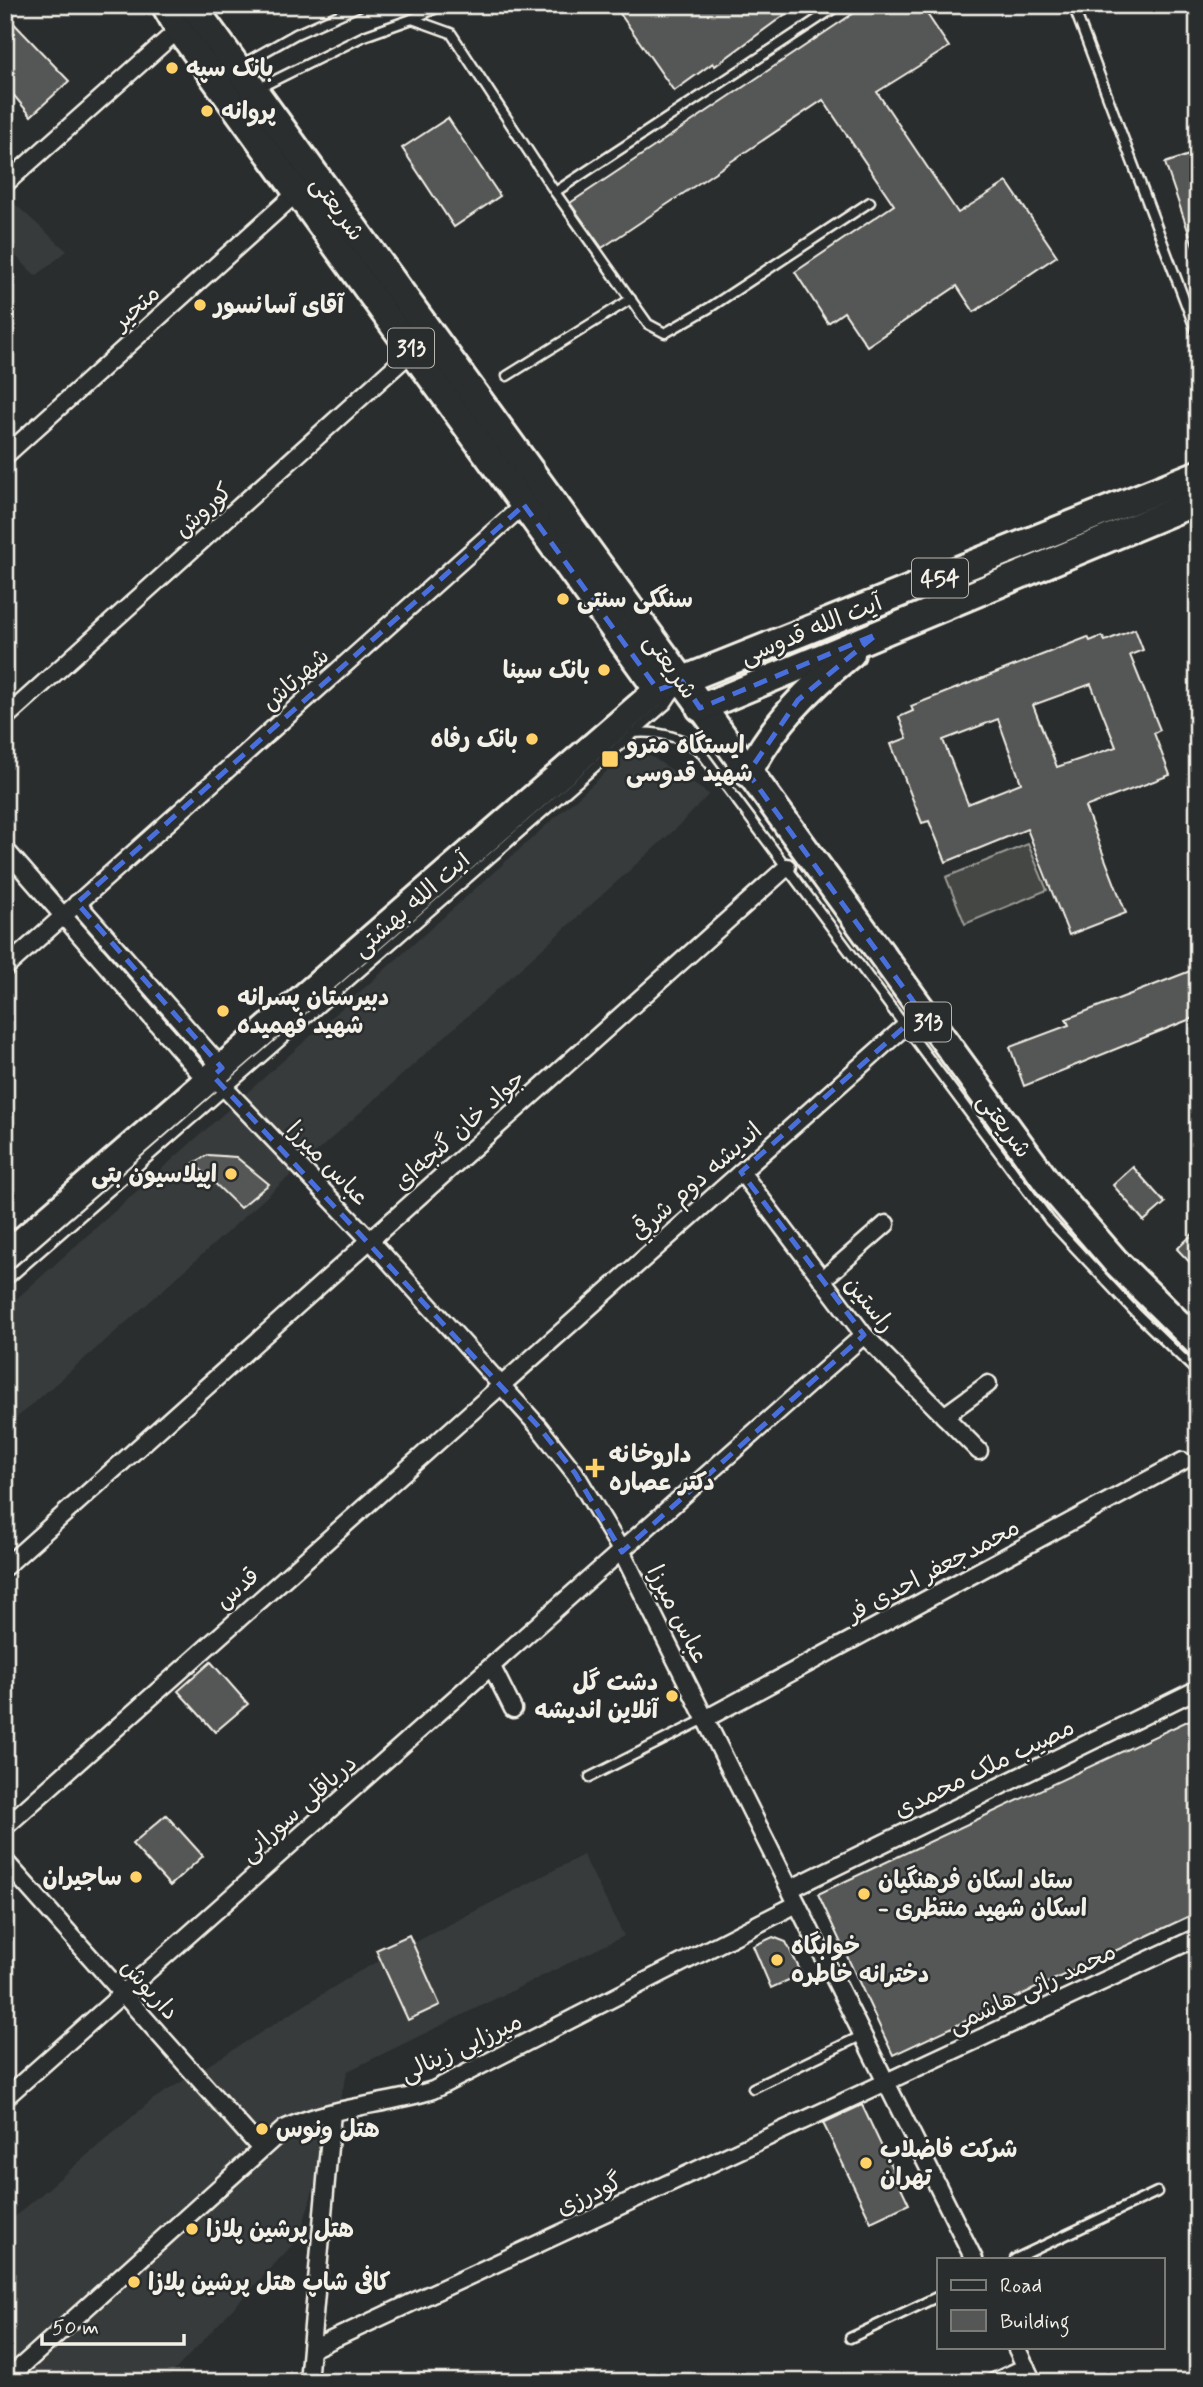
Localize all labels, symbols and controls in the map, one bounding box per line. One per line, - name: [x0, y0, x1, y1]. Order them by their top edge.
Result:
- place label: بانک سپه: [186, 54, 273, 85]
- marker: بانک سپه: [164, 60, 180, 76]
- place label: پروانه: [221, 97, 276, 128]
- marker: پروانه: [199, 103, 215, 119]
- street label: شریعتی: [303, 170, 371, 248]
- street label: متحیر: [105, 278, 168, 339]
- place label: آقای آسانسور: [212, 291, 346, 322]
- marker: آقای آسانسور: [192, 297, 208, 313]
- road number: 313: [388, 328, 434, 368]
- street label: کوروش: [168, 477, 240, 546]
- road number: 454: [912, 558, 968, 598]
- place label: سنگکی سنتی: [577, 584, 693, 616]
- street label: آیت الله قدوسی: [736, 587, 888, 673]
- marker: سنگکی سنتی: [555, 591, 571, 607]
- street label: شریعتی: [636, 628, 704, 706]
- street label: شهرتاش: [255, 641, 337, 719]
- place label: بانک سینا: [503, 656, 590, 687]
- marker: بانک سینا: [596, 662, 612, 678]
- place label: بانک رفاه: [431, 725, 518, 756]
- place label: ایستگاه مترو شهید قدوسی: [624, 730, 753, 790]
- marker: بانک رفاه: [524, 731, 540, 747]
- marker: ایستگاه مترو شهید قدوسی: [600, 749, 620, 769]
- street label: آیت الله بهشتی: [347, 845, 478, 965]
- place label: دبیرستان پسرانه شهید فهمیده: [237, 983, 389, 1042]
- road number: 313: [905, 1002, 951, 1042]
- marker: دبیرستان پسرانه شهید فهمیده: [215, 1003, 231, 1019]
- street label: جواد خان گنجه‌ای: [388, 1064, 532, 1198]
- street label: شریعتی: [970, 1087, 1038, 1165]
- street label: عباس میرزا: [279, 1115, 375, 1213]
- street label: انديشه دوم شرقي: [623, 1115, 771, 1250]
- place label: اپیلاسیون بتی: [91, 1160, 217, 1191]
- marker: اپیلاسیون بتی: [223, 1166, 239, 1182]
- street label: راستین: [837, 1270, 901, 1340]
- place label: داروخانه دکتر عصاره: [609, 1440, 715, 1499]
- marker: داروخانه دکتر عصاره: [587, 1460, 603, 1476]
- street label: محمدجعفر احدی فر: [840, 1513, 1026, 1631]
- street label: عباس میرزا: [639, 1560, 715, 1669]
- street label: قدس: [209, 1561, 267, 1617]
- place label: دشت گل آنلاین اندیشه: [534, 1667, 660, 1727]
- marker: دشت گل آنلاین اندیشه: [664, 1688, 680, 1704]
- street label: مصیب ملک محمدی: [889, 1712, 1080, 1826]
- street label: دریاقلی سورانی: [234, 1748, 364, 1870]
- place label: ساجیران: [43, 1863, 122, 1894]
- place label: ستاد اسکان فرهنگیان - اسکان شهید منتظری: [878, 1865, 1087, 1925]
- marker: ساجیران: [128, 1869, 144, 1885]
- marker: ستاد اسکان فرهنگیان - اسکان شهید منتظری: [856, 1886, 872, 1902]
- place label: خوابگاه دخترانه خاطره: [791, 1931, 929, 1991]
- street label: محمد راثی هاشمی: [944, 1937, 1122, 2042]
- marker: خوابگاه دخترانه خاطره: [769, 1952, 785, 1968]
- street label: داریوش: [113, 1953, 185, 2027]
- street label: میرزایی زینالی: [396, 2007, 528, 2090]
- place label: هتل ونوس: [276, 2115, 380, 2146]
- marker: هتل ونوس: [254, 2121, 270, 2137]
- place label: شرکت فاضلاب تهران: [880, 2135, 1017, 2194]
- marker: شرکت فاضلاب تهران: [858, 2155, 874, 2171]
- street label: گودرزی: [552, 2167, 628, 2224]
- place label: هتل پرشین پلازا: [206, 2215, 354, 2246]
- marker: هتل پرشین پلازا: [184, 2221, 200, 2237]
- legend: [937, 2258, 1164, 2348]
- place label: کافی شاپ هتل پرشین پلازا: [148, 2265, 391, 2299]
- text: Road: [1000, 2272, 1042, 2300]
- marker: کافی شاپ هتل پرشین پلازا: [126, 2274, 142, 2290]
- scale bar: [42, 2303, 184, 2347]
- text: Building: [1000, 2308, 1070, 2338]
- text: 50 m: [52, 2314, 99, 2342]

